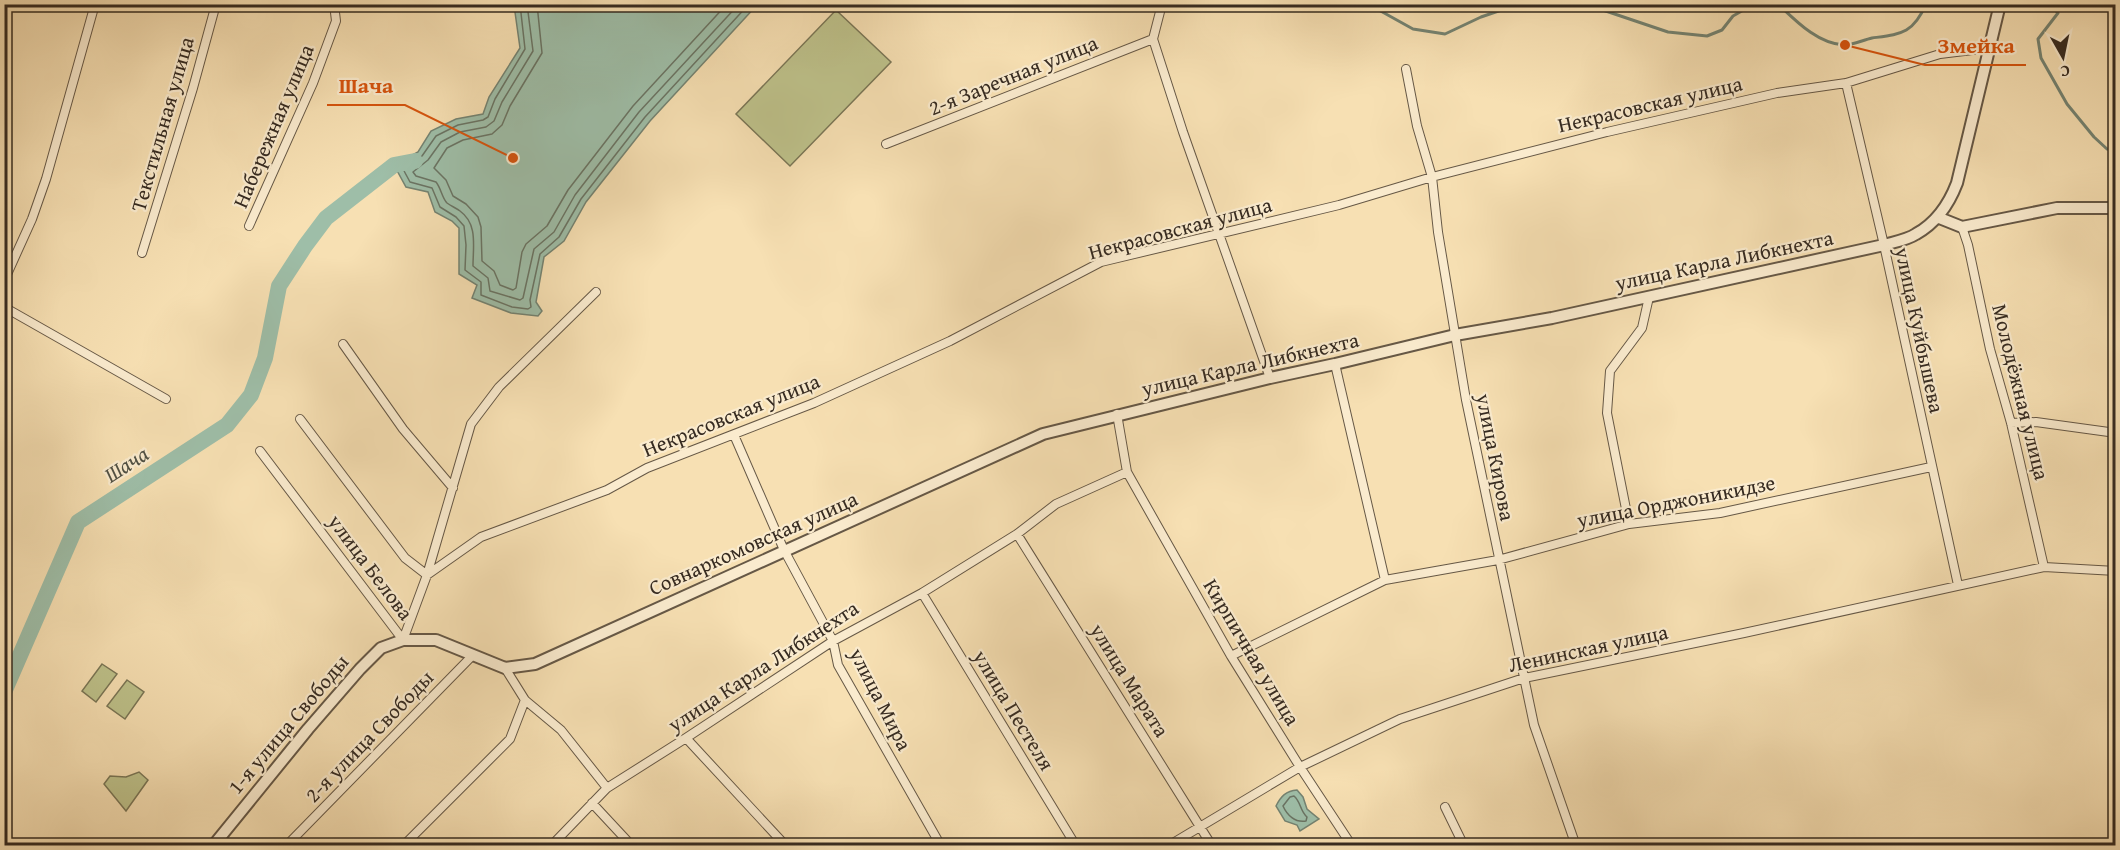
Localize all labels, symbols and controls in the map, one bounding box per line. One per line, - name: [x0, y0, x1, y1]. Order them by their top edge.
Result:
- callout: Змейка: [1925, 25, 2026, 65]
- street label: 2-я Заречная улица: [924, 27, 1102, 123]
- north arrow: [2033, 27, 2093, 87]
- text: Змейка: [1937, 29, 2015, 61]
- street label: Текстильная улица: [122, 33, 202, 215]
- street label: Набережная улица: [224, 39, 322, 213]
- text: С: [2059, 59, 2072, 84]
- callout: Шача: [327, 65, 405, 105]
- street label: Некрасовская улица: [1555, 68, 1745, 140]
- text: Шача: [339, 69, 394, 101]
- street label: Некрасовская улица: [1085, 189, 1275, 267]
- street label: улица Карла Либкнехта: [1611, 222, 1836, 298]
- street label: улица Куйбышева: [1887, 243, 1953, 416]
- street label: Молодёжная улица: [1984, 301, 2058, 483]
- street label: улица Карла Либкнехта: [1137, 324, 1362, 404]
- street label: Некрасовская улица: [638, 365, 824, 465]
- street label: улица Кирова: [1468, 390, 1524, 523]
- water label: Шача: [97, 438, 155, 490]
- street label: улица Орджоникидзе: [1573, 467, 1778, 536]
- street label: Совнаркомовская улица: [644, 483, 862, 603]
- street label: улица Белова: [320, 507, 421, 626]
- street label: Кирпичная улица: [1196, 573, 1308, 731]
- street label: улица Карла Либкнехта: [661, 592, 865, 740]
- street label: улица Марата: [1082, 616, 1177, 743]
- street label: Ленинская улица: [1505, 616, 1671, 680]
- street label: улица Мира: [841, 641, 920, 756]
- street label: улица Пестеля: [965, 643, 1063, 777]
- street label: 1-я улица Свободы: [220, 647, 356, 801]
- street label: 2-я улица Свободы: [297, 662, 441, 809]

